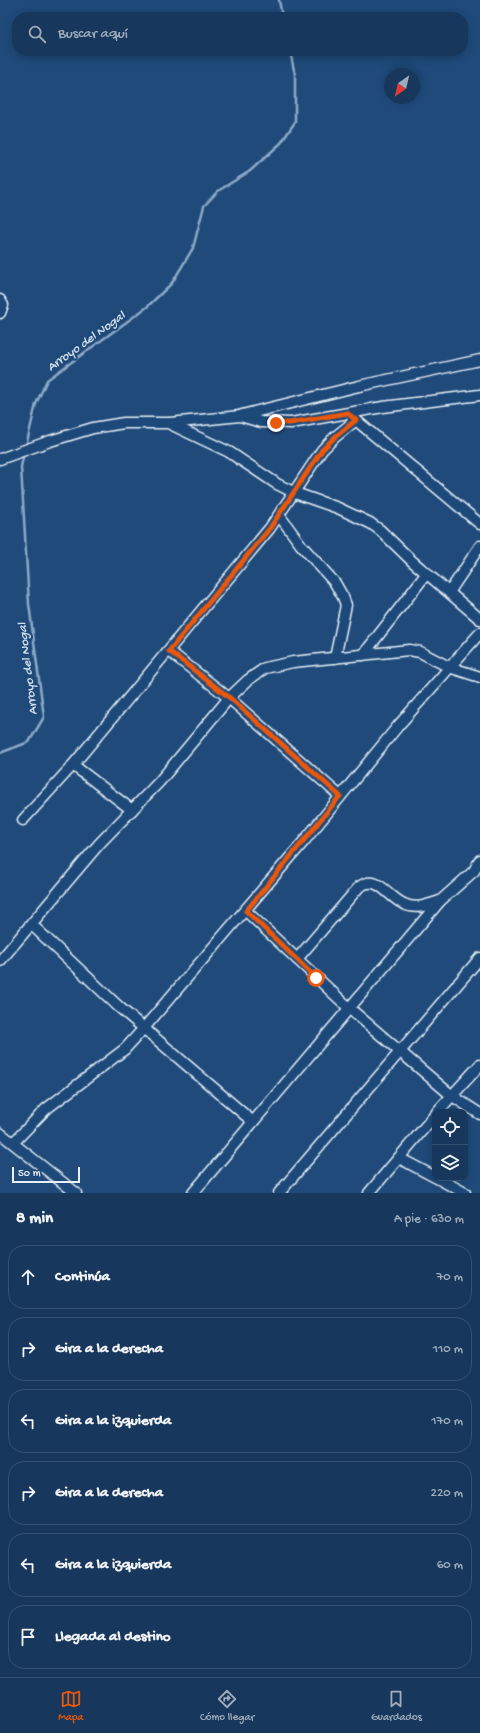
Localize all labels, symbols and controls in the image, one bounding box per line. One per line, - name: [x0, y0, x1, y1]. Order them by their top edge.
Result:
- search box: [12, 12, 468, 56]
- icon: search: [26, 23, 48, 45]
- text: Buscar aquí: [58, 25, 128, 43]
- north arrow: [384, 68, 420, 104]
- water label: Arroyo del Nogal: [45, 308, 129, 375]
- route end: [267, 414, 285, 432]
- water label: Arroyo del Nogal: [15, 621, 42, 716]
- route start: [307, 969, 325, 987]
- map controls: [432, 1109, 468, 1181]
- button: locate: [432, 1109, 468, 1145]
- button: layers: [432, 1145, 468, 1181]
- scale bar: [12, 1165, 80, 1184]
- text: 50 m: [18, 1168, 40, 1180]
- text: 8 min: [16, 1209, 53, 1229]
- text: A pie · 630 m: [394, 1212, 464, 1227]
- icon: ahead: [17, 1266, 39, 1288]
- text: Continúa: [55, 1268, 110, 1286]
- text: 70 m: [437, 1270, 463, 1285]
- icon: right: [17, 1338, 39, 1360]
- text: Gira a la derecha: [55, 1340, 163, 1358]
- text: 110 m: [433, 1342, 463, 1357]
- icon: left: [17, 1410, 39, 1432]
- text: Gira a la izquierda: [55, 1412, 171, 1430]
- text: 170 m: [431, 1414, 463, 1429]
- icon: right: [17, 1482, 39, 1504]
- text: Gira a la derecha: [55, 1484, 163, 1502]
- text: 220 m: [431, 1486, 463, 1501]
- icon: left: [17, 1554, 39, 1576]
- text: Gira a la izquierda: [55, 1556, 171, 1574]
- text: 60 m: [437, 1558, 463, 1573]
- icon: arrive: [17, 1626, 39, 1648]
- text: Llegada al destino: [55, 1628, 171, 1646]
- tab: Mapa: [58, 1688, 83, 1724]
- tab: Cómo llegar: [200, 1688, 254, 1724]
- tab: Guardados: [371, 1688, 422, 1724]

